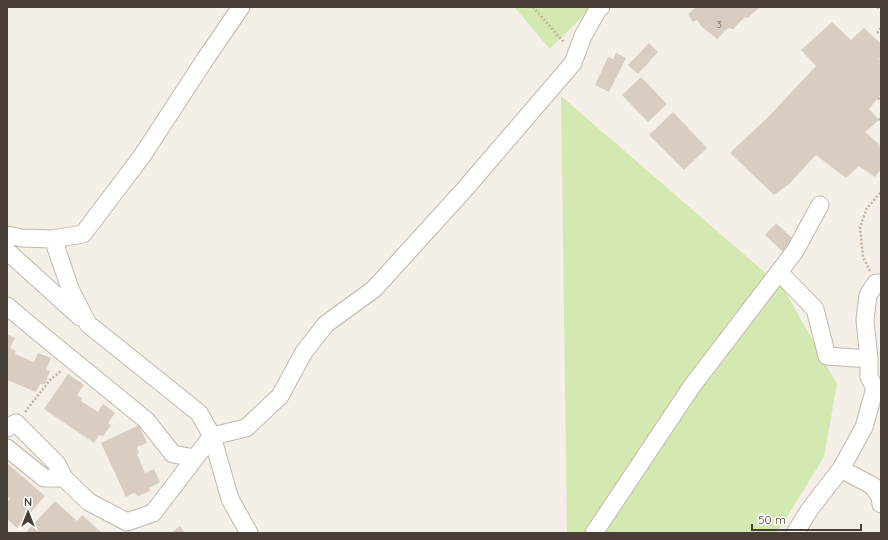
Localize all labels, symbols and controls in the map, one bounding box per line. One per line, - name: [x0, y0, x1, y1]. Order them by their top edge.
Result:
- house number: 3: [716, 18, 722, 31]
- north arrow: [8, 492, 48, 532]
- text: N: [24, 495, 32, 509]
- scale bar: [752, 506, 861, 532]
- text: 50 m: [758, 512, 786, 527]

